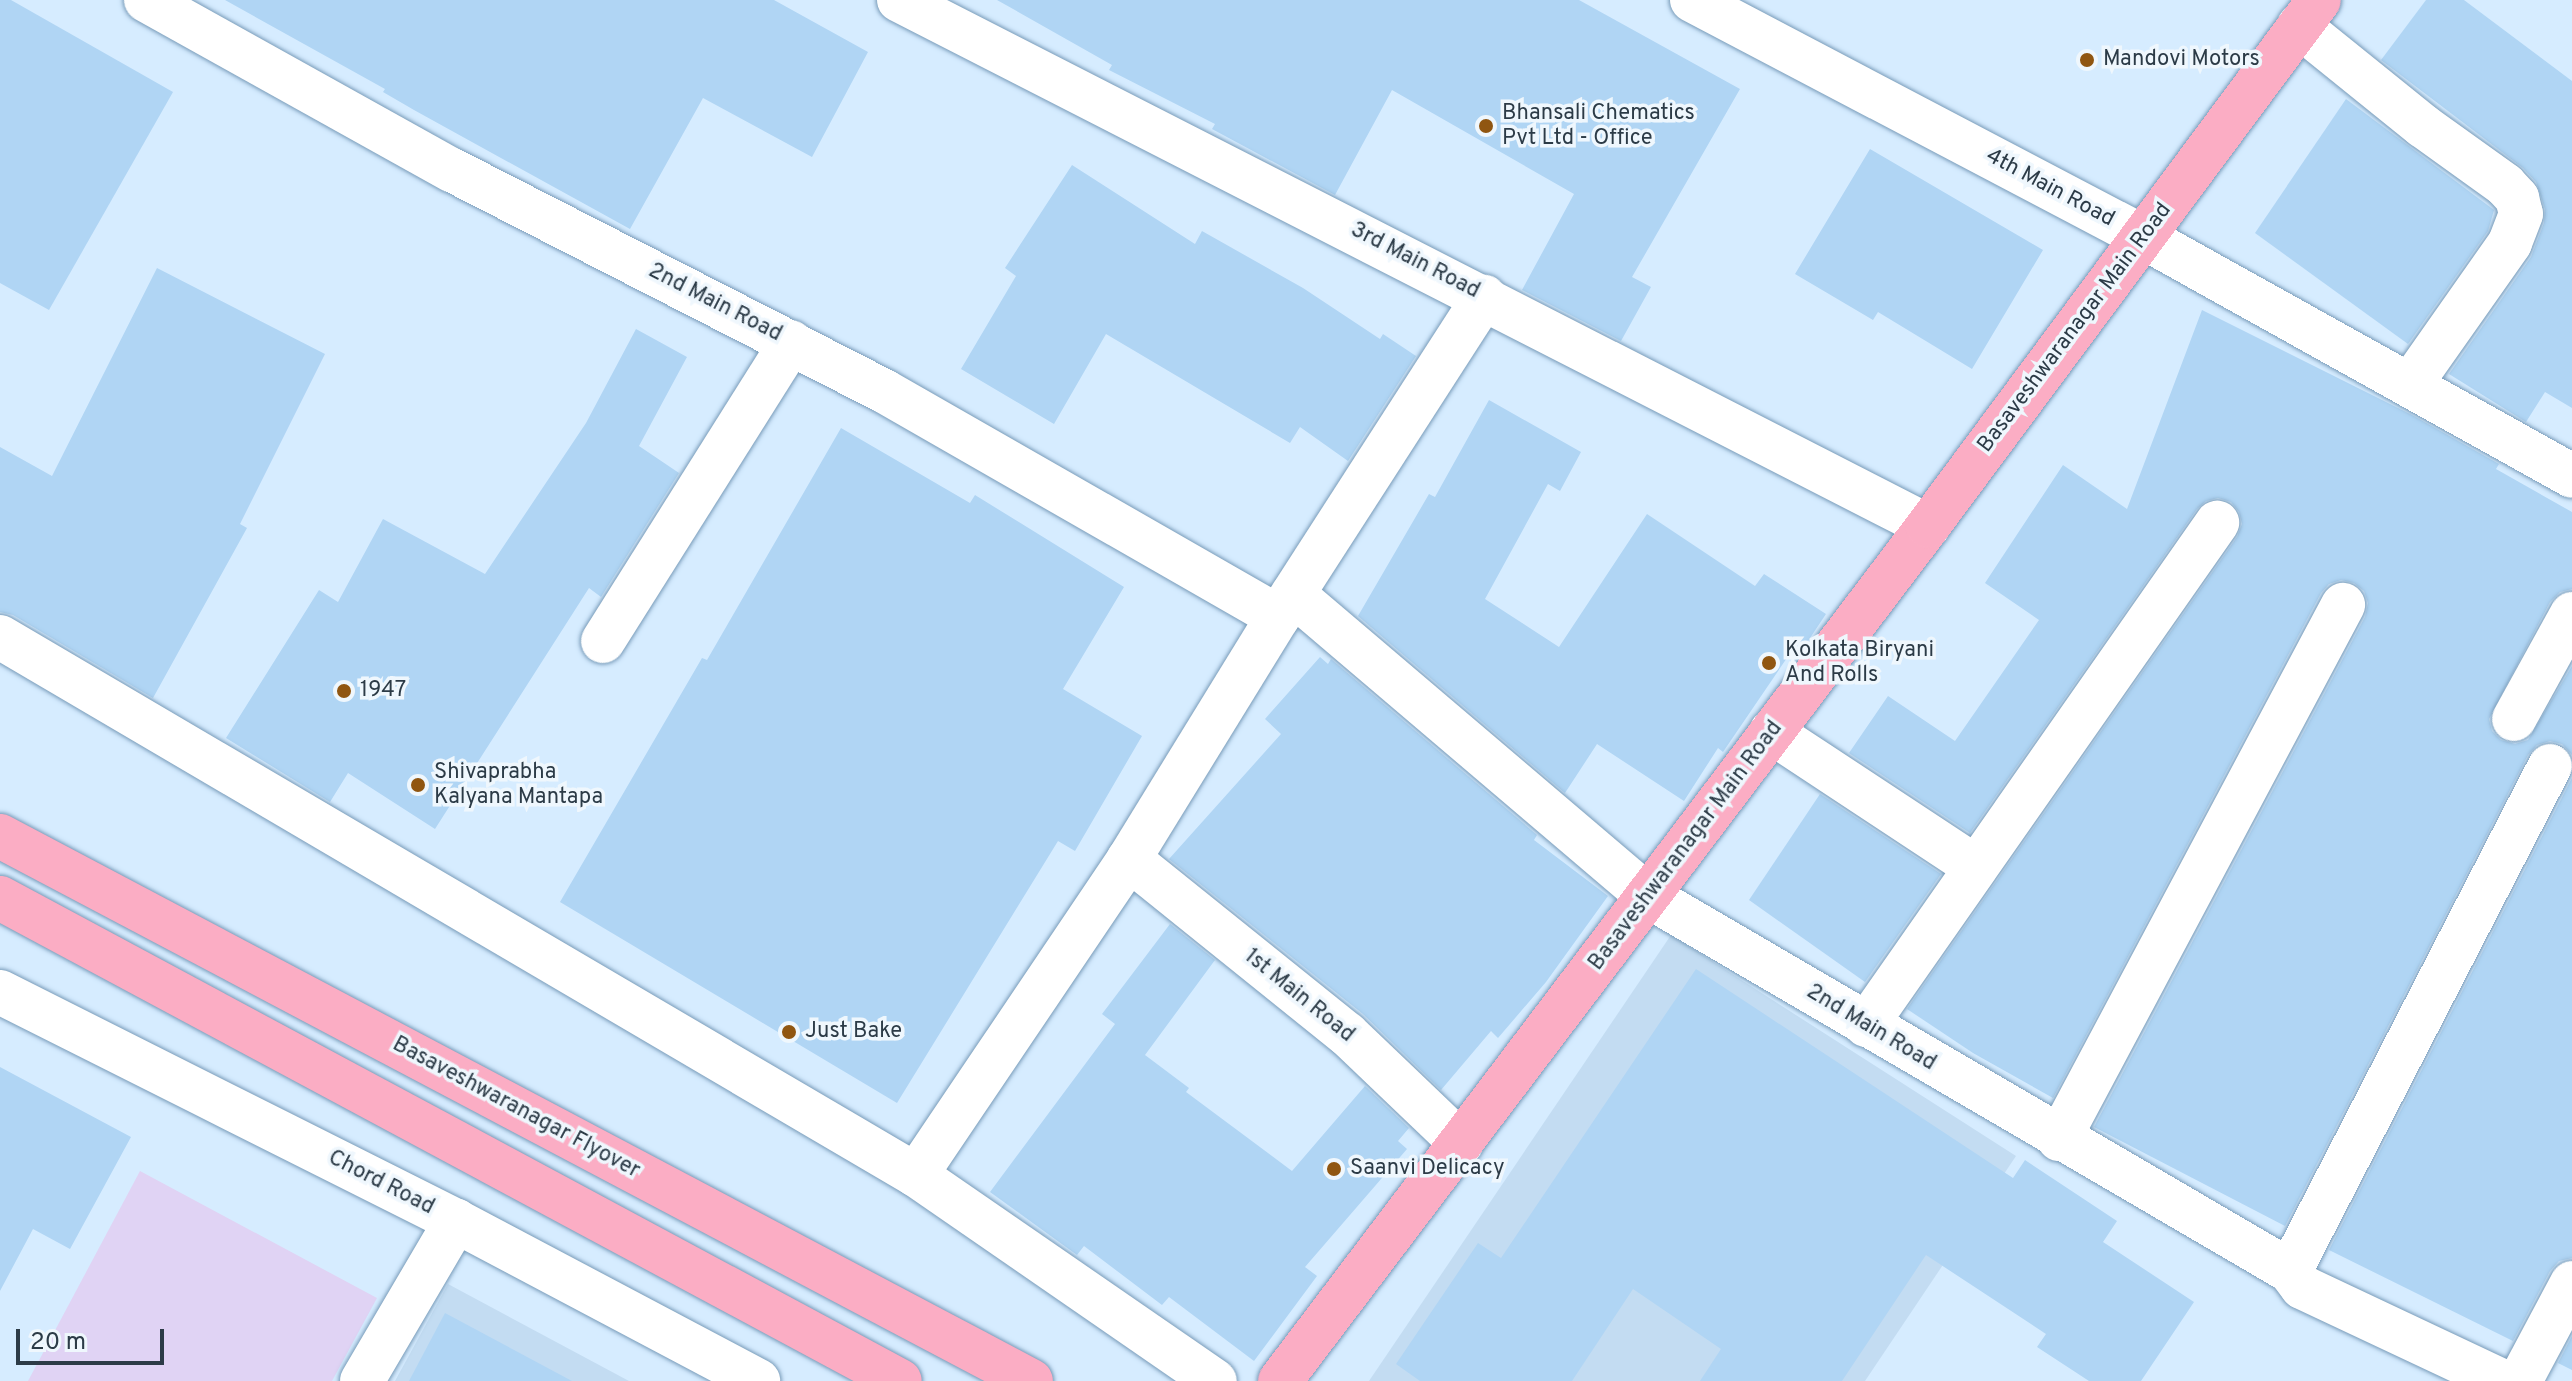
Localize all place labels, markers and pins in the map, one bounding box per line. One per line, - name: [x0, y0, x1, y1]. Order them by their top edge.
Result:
- place label: Mandovi Motors: [2103, 47, 2260, 73]
- marker: Mandovi Motors: [2078, 51, 2096, 69]
- place label: Bhansali Chematics Pvt Ltd - Office: [1502, 100, 1695, 152]
- marker: Bhansali Chematics Pvt Ltd - Office: [1477, 117, 1495, 135]
- place label: Kolkata Biryani And Rolls: [1785, 637, 1934, 688]
- marker: Kolkata Biryani And Rolls: [1760, 654, 1778, 672]
- place label: 1947: [360, 678, 406, 704]
- marker: 1947: [335, 682, 353, 700]
- place label: Shivaprabha Kalyana Mantapa: [434, 759, 603, 810]
- marker: Shivaprabha Kalyana Mantapa: [409, 776, 427, 794]
- place label: Just Bake: [805, 1019, 902, 1045]
- marker: Just Bake: [780, 1023, 798, 1041]
- place label: Saanvi Delicacy: [1350, 1156, 1505, 1182]
- marker: Saanvi Delicacy: [1325, 1160, 1343, 1178]

